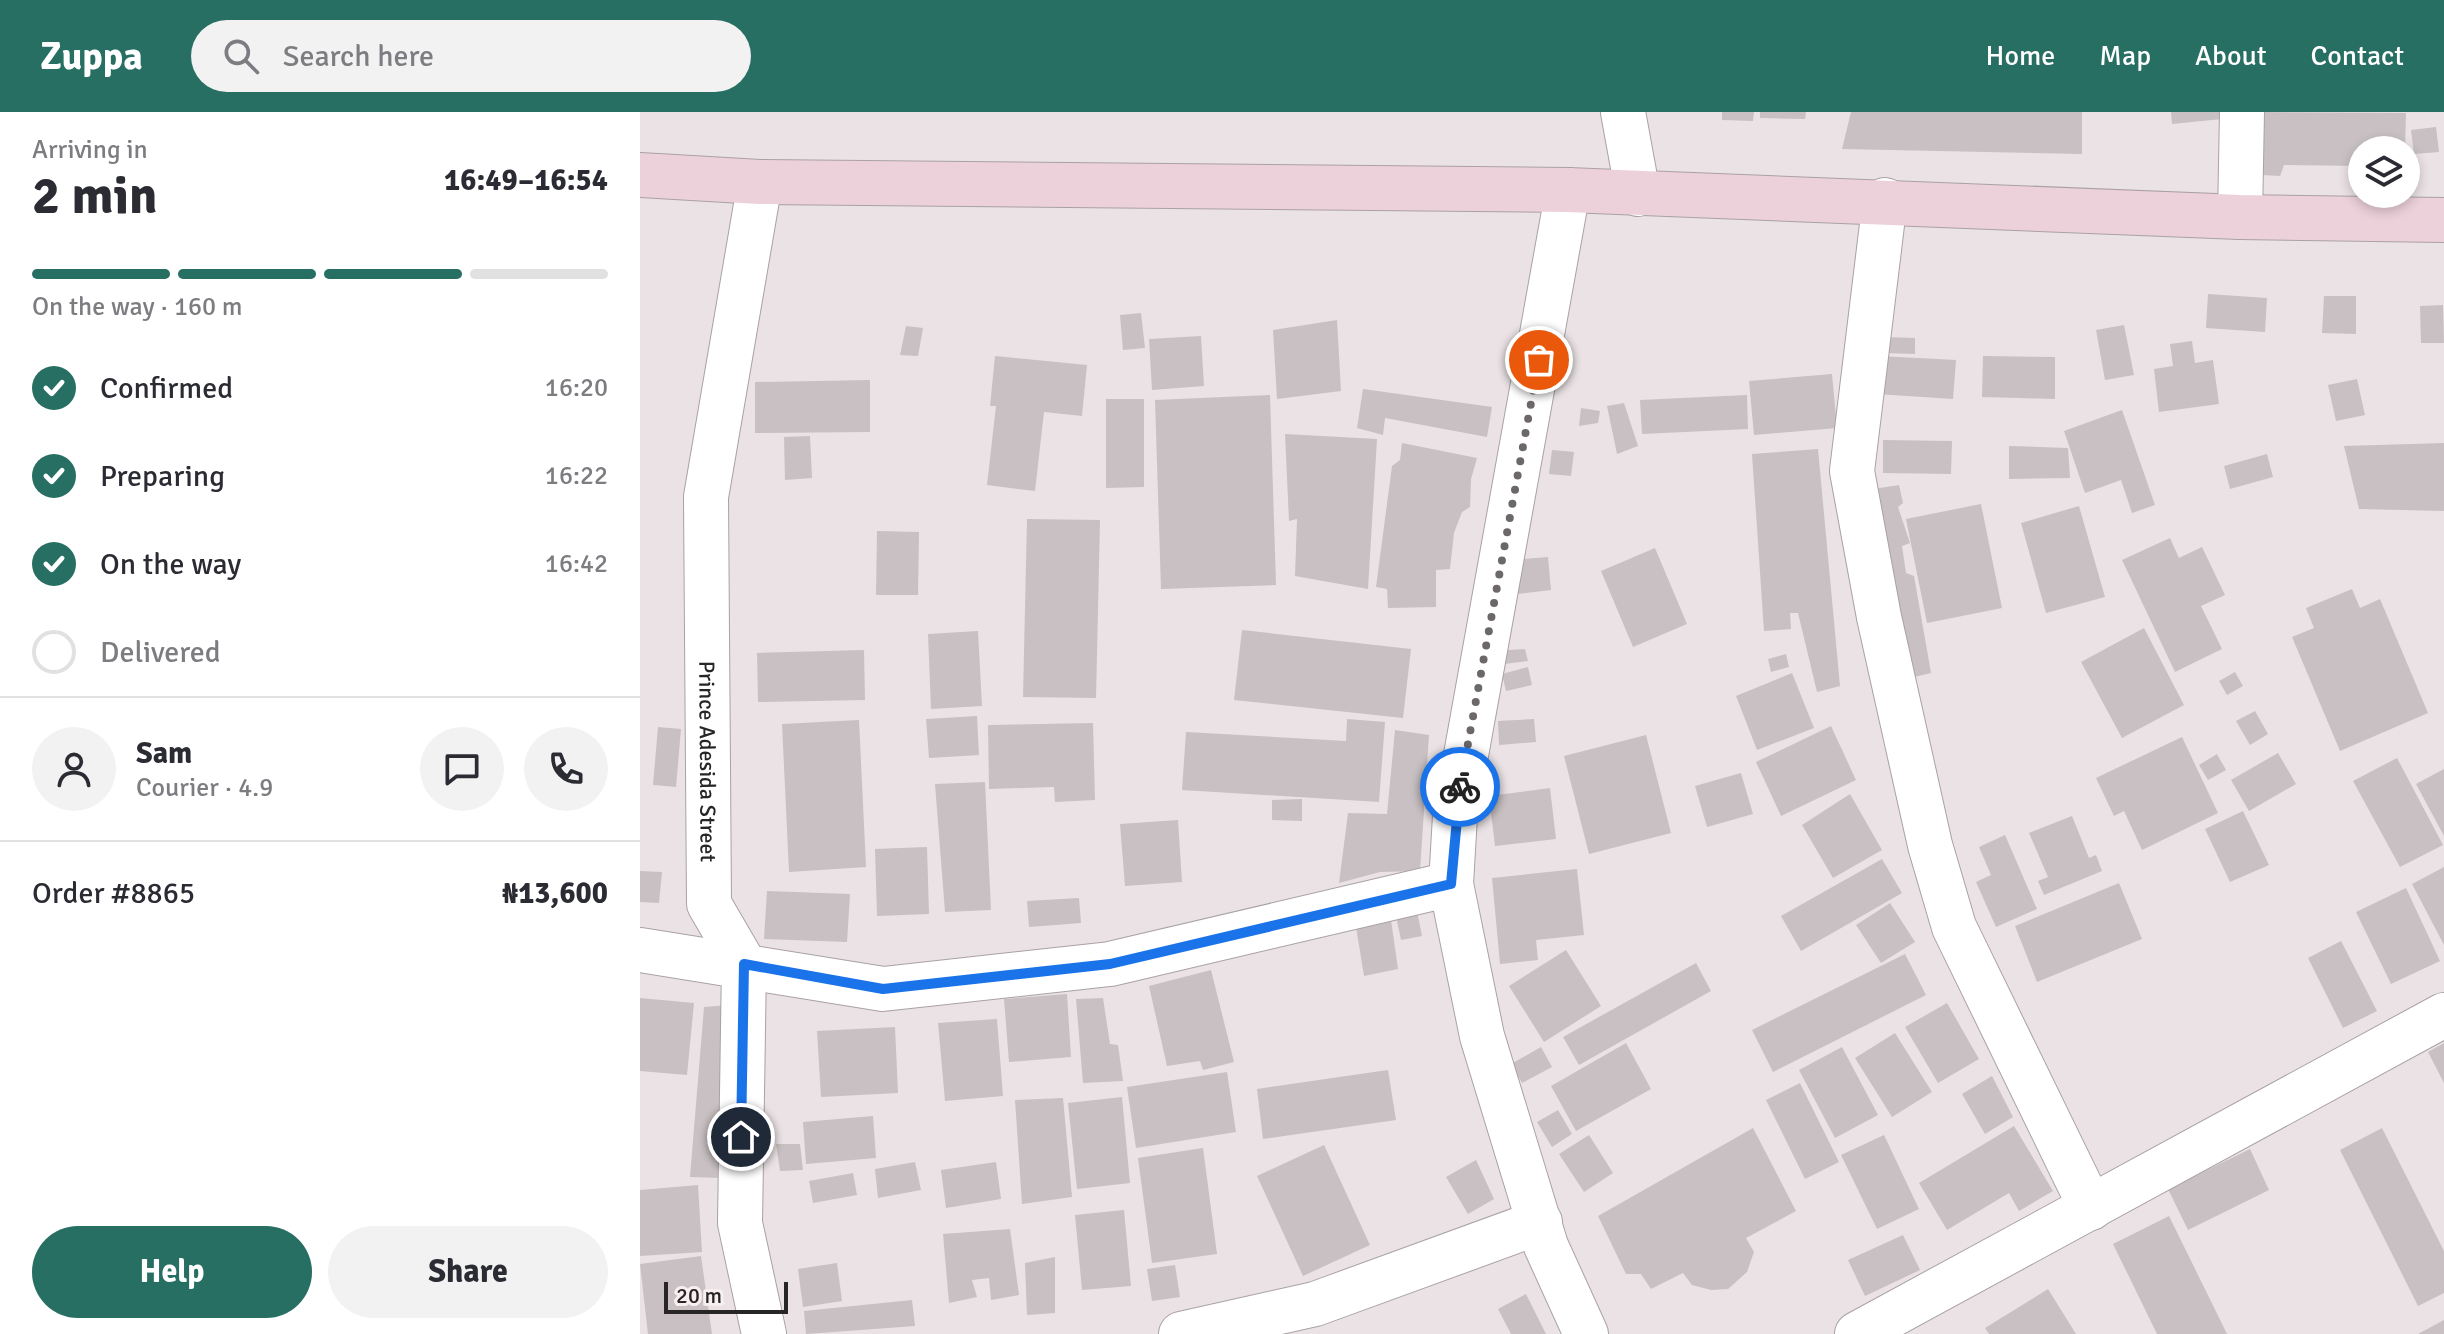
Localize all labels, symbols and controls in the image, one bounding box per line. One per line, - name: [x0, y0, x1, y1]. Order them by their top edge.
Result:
- search box: [191, 20, 751, 92]
- text: Zuppa: [40, 33, 143, 80]
- icon: search: [219, 34, 263, 78]
- text: Search here: [283, 38, 434, 75]
- text: Home: [1986, 39, 2055, 73]
- text: Map: [2099, 39, 2151, 73]
- text: About: [2195, 39, 2267, 73]
- text: Contact: [2311, 39, 2404, 73]
- text: Arriving in: [32, 134, 148, 166]
- map controls: [2348, 136, 2420, 208]
- button: layers: [2348, 136, 2420, 208]
- text: 16:49–16:54: [444, 162, 608, 199]
- text: 2 min: [32, 164, 158, 228]
- text: On the way · 160 m: [32, 291, 242, 323]
- pin: [1505, 326, 1573, 394]
- icon: bag: [1517, 338, 1561, 382]
- icon: check: [32, 366, 76, 410]
- text: Confirmed: [100, 370, 233, 407]
- text: 16:20: [545, 372, 608, 404]
- icon: check: [32, 454, 76, 498]
- text: Preparing: [100, 458, 225, 495]
- text: 16:22: [545, 460, 608, 492]
- icon: check: [32, 542, 76, 586]
- text: On the way: [100, 546, 241, 583]
- text: 16:42: [545, 548, 608, 580]
- text: Delivered: [100, 634, 221, 671]
- street label: Prince Adesida Street: [693, 661, 722, 862]
- button: person: [32, 727, 116, 811]
- button: chat: [420, 727, 504, 811]
- button: phone: [524, 727, 608, 811]
- text: Sam: [136, 735, 192, 772]
- courier: [1420, 747, 1500, 827]
- icon: bike: [1438, 765, 1482, 809]
- text: Courier · 4.9: [136, 772, 273, 804]
- text: Order #8865: [32, 875, 195, 912]
- text: ₦13,600: [502, 875, 608, 912]
- pin: [707, 1103, 775, 1171]
- icon: home: [719, 1115, 763, 1159]
- button: Help: [32, 1226, 312, 1318]
- button: Share: [328, 1226, 608, 1318]
- scale bar: [664, 1278, 788, 1314]
- text: 20 m: [676, 1282, 722, 1309]

